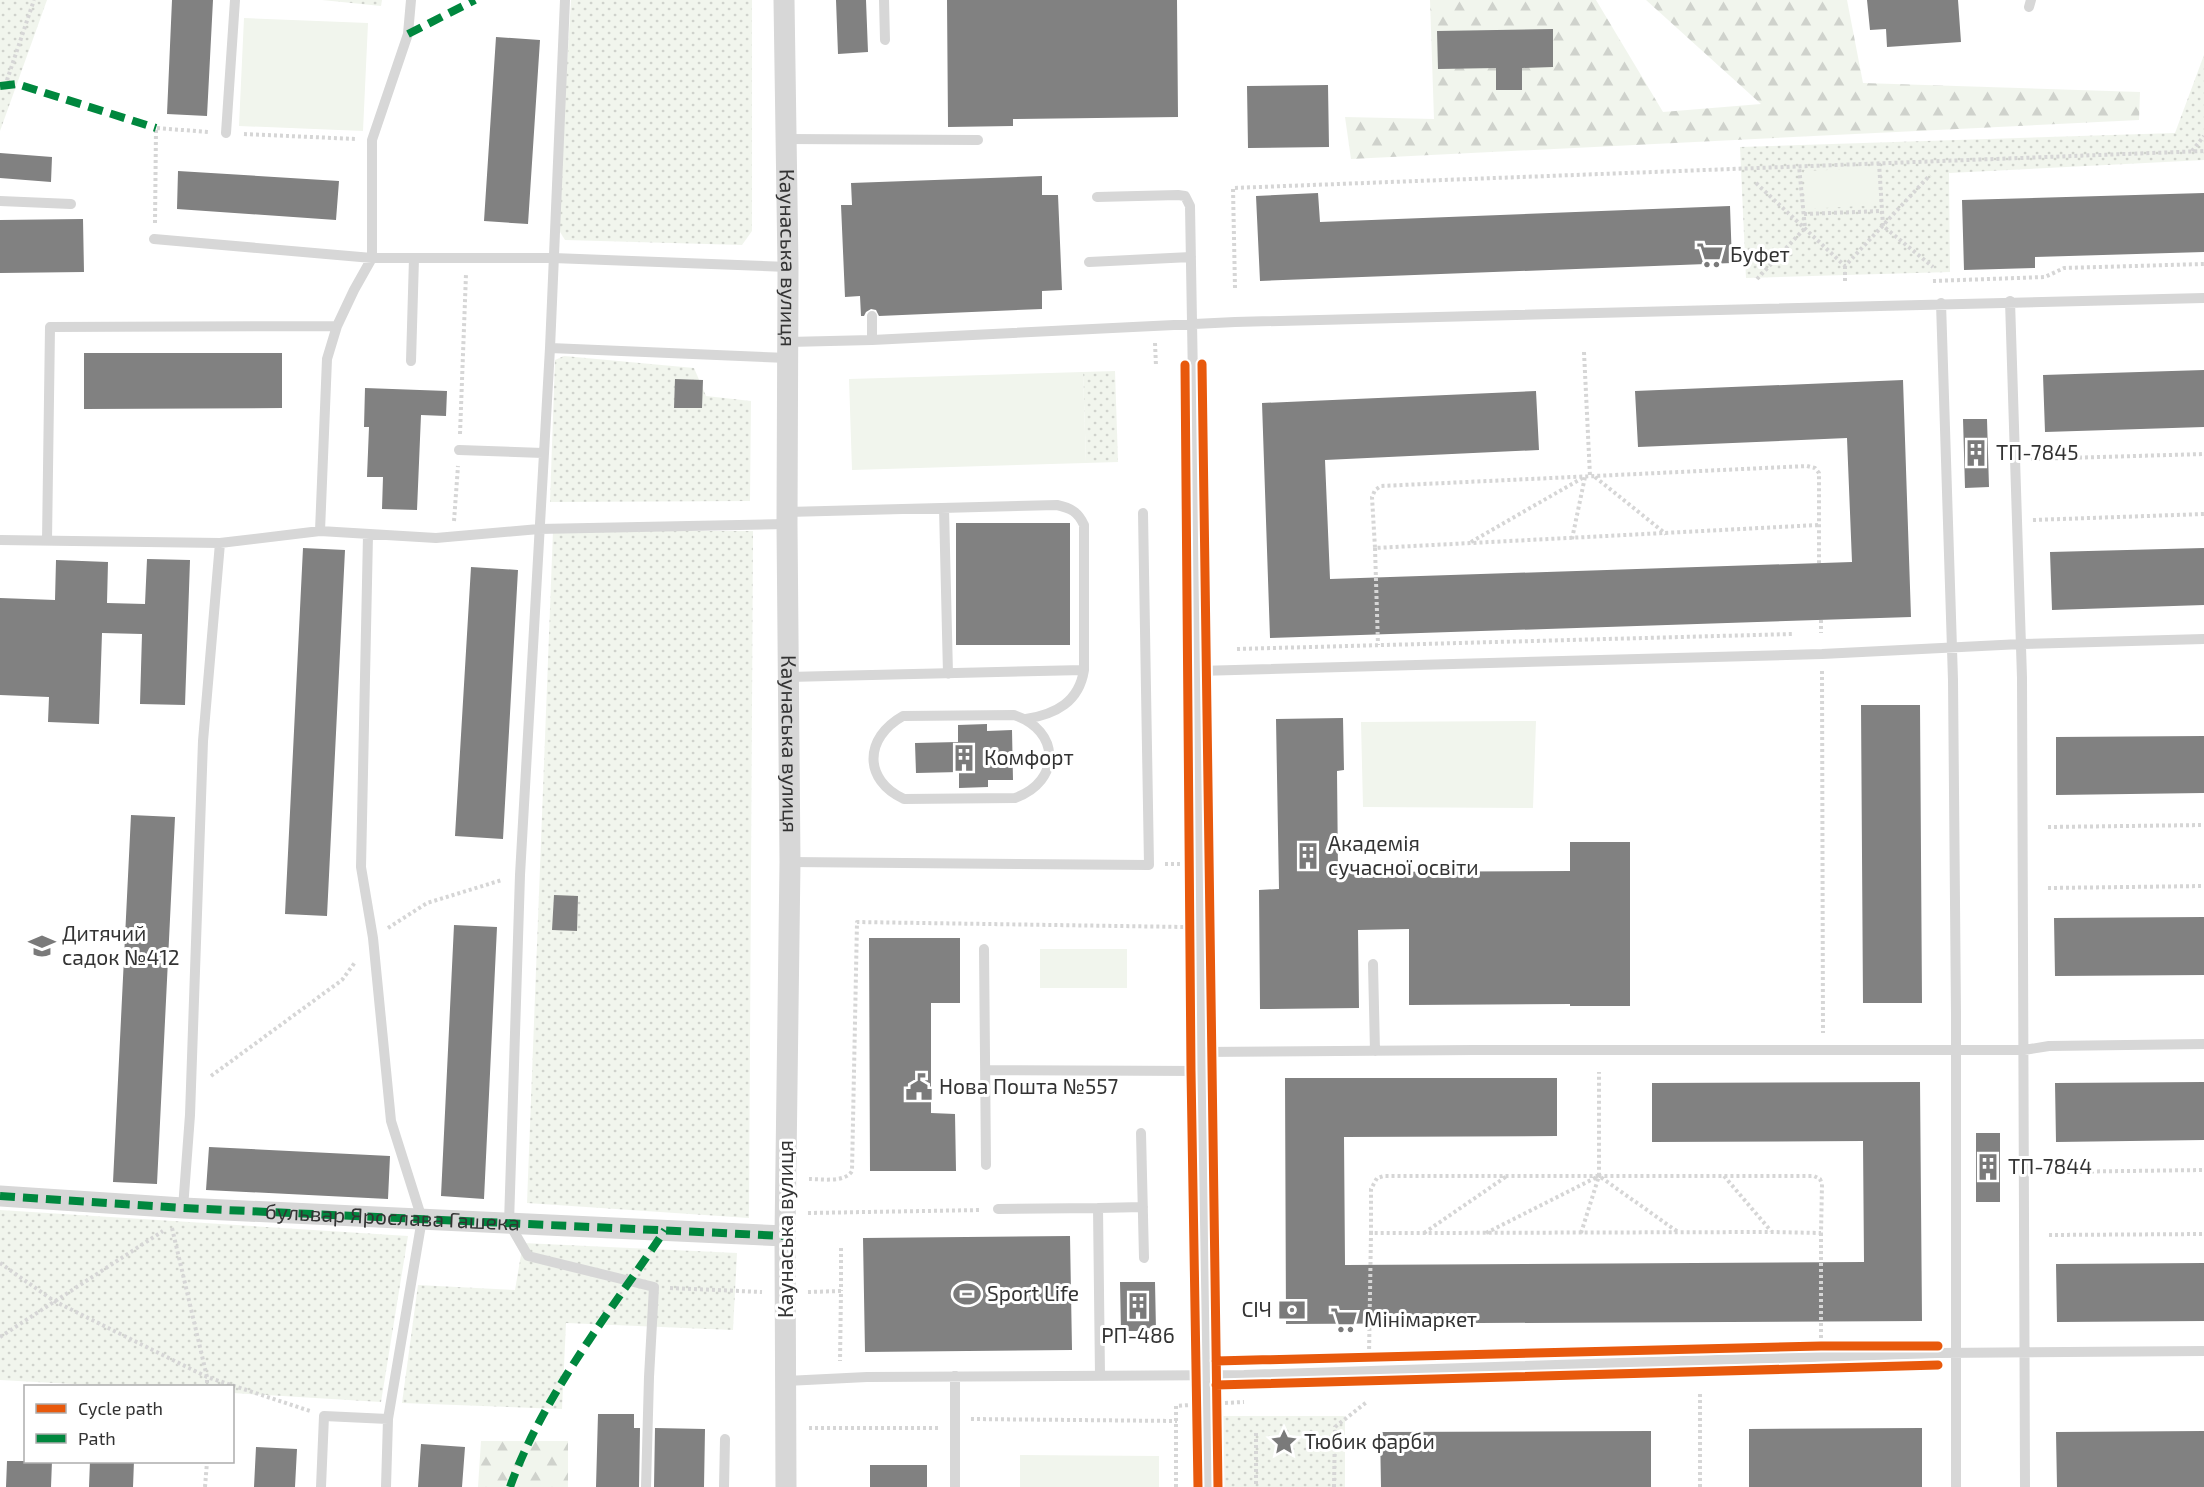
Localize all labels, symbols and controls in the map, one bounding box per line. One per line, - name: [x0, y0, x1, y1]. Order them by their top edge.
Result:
- street label: Каунаська вулиця: [775, 169, 802, 347]
- supermarket icon: Буфет: [1695, 240, 1725, 270]
- place label: Буфет: [1730, 241, 1790, 267]
- building icon: ТП-7845: [1961, 438, 1991, 468]
- place label: ТП-7845: [1996, 439, 2078, 464]
- street label: Каунаська вулиця: [776, 655, 804, 833]
- building icon: Комфорт: [949, 743, 979, 773]
- place label: Комфорт: [984, 744, 1074, 769]
- place label: Академія сучасної освіти: [1328, 830, 1479, 880]
- building icon: Академія сучасної освіти: [1293, 841, 1323, 871]
- place label: Дитячий садок №412: [62, 920, 180, 969]
- school or university icon: Дитячий садок №412: [27, 931, 57, 961]
- public building icon: Нова Пошта №557: [904, 1072, 934, 1102]
- place label: Нова Пошта №557: [939, 1073, 1118, 1098]
- street label: Каунаська вулиця: [772, 1140, 798, 1318]
- building icon: ТП-7844: [1973, 1152, 2003, 1182]
- place label: ТП-7844: [2008, 1153, 2092, 1178]
- street label: бульвар Ярослава Гашека: [264, 1198, 521, 1235]
- sports icon: Sport Life: [952, 1279, 982, 1309]
- place label: Sport Life: [987, 1280, 1079, 1305]
- building icon: РП-486: [1123, 1291, 1153, 1321]
- bank icon: СІЧ: [1277, 1295, 1307, 1325]
- place label: СІЧ: [1241, 1296, 1272, 1321]
- supermarket icon: Мінімаркет: [1329, 1305, 1359, 1335]
- place label: Мінімаркет: [1364, 1306, 1477, 1331]
- place label: РП-486: [1101, 1322, 1175, 1347]
- legend: [24, 1385, 234, 1463]
- text: Cycle path: [78, 1397, 163, 1419]
- text: Path: [78, 1427, 116, 1449]
- place icon: Тюбик фарби: [1269, 1427, 1299, 1457]
- place label: Тюбик фарби: [1304, 1428, 1435, 1453]

